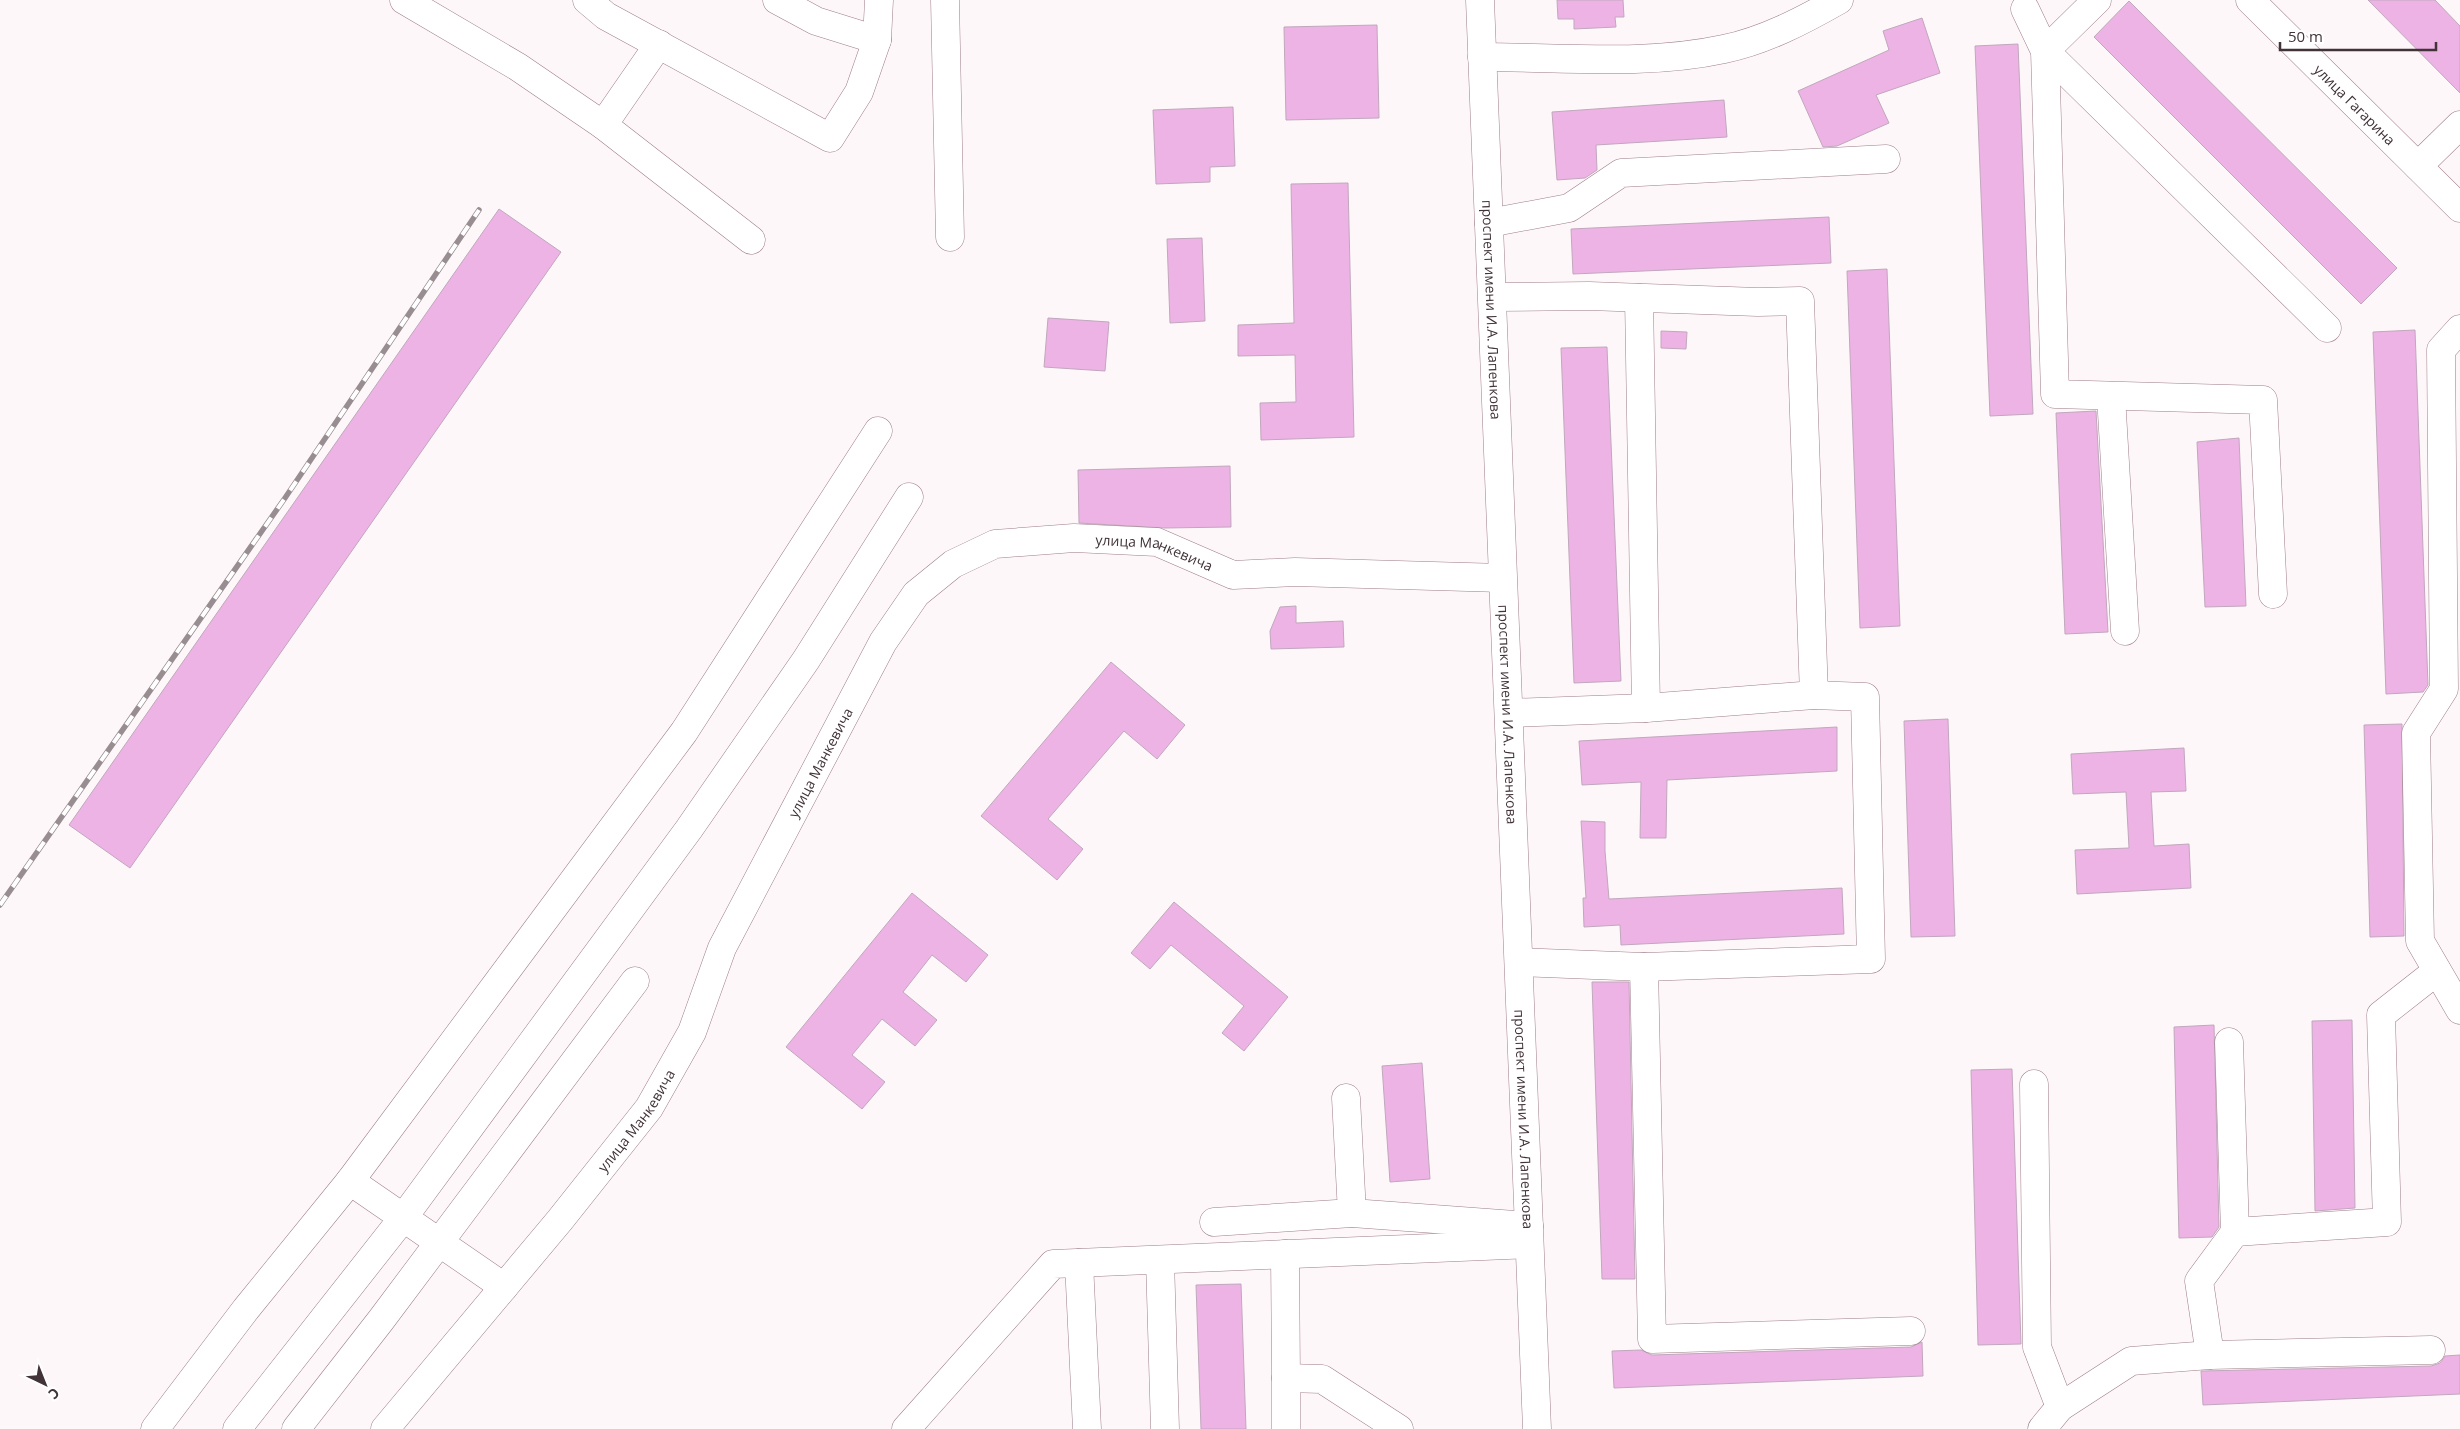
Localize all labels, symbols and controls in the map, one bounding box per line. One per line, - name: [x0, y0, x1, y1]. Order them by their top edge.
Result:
- scale bar: [2280, 20, 2436, 52]
- text: 50 m: [2288, 26, 2323, 46]
- street label: улица Гагарина: [2310, 60, 2400, 149]
- street label: проспект имени И.А. Лапенкова: [1478, 199, 1506, 420]
- street label: улица Манкевича: [1095, 530, 1216, 575]
- street label: проспект имени И.А. Лапенкова: [1495, 604, 1522, 825]
- street label: улица Манкевича: [783, 704, 856, 821]
- street label: проспект имени И.А. Лапенкова: [1511, 1009, 1539, 1229]
- street label: улица Манкевича: [593, 1066, 679, 1175]
- north arrow: [20, 1359, 70, 1409]
- text: С: [44, 1384, 64, 1404]

